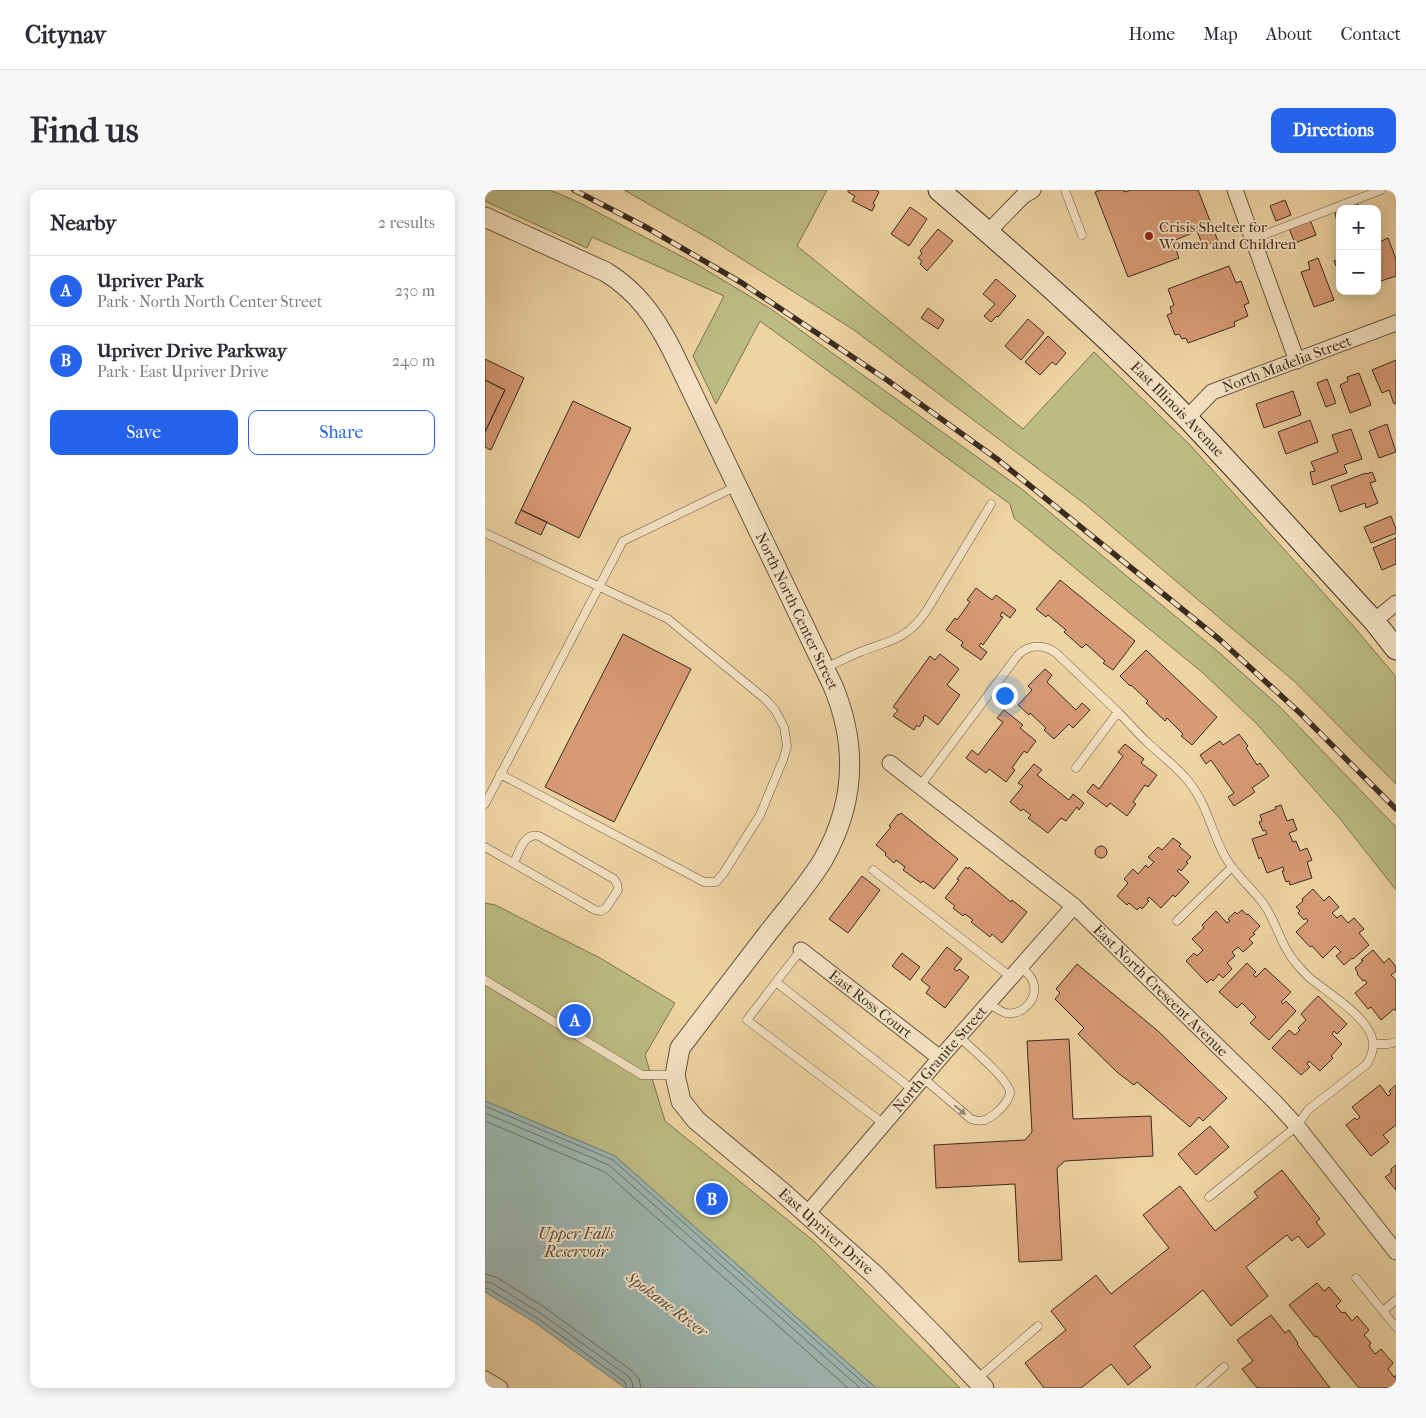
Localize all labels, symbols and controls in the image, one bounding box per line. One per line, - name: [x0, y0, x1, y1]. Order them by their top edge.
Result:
- text: Citynav: [25, 21, 106, 49]
- text: Home: [1128, 24, 1175, 45]
- text: Map: [1203, 24, 1238, 45]
- text: About: [1266, 24, 1312, 45]
- text: Contact: [1340, 24, 1401, 45]
- button: Directions: [1271, 108, 1396, 153]
- text: Find us: [30, 110, 139, 151]
- map controls: [1336, 205, 1381, 295]
- button: +: [1336, 205, 1381, 250]
- text: Nearby: [50, 211, 116, 235]
- text: 2 results: [378, 213, 435, 232]
- place label: Crisis Shelter for Women and Children: [1158, 218, 1297, 253]
- marker: Crisis Shelter for Women and Children: [1143, 230, 1155, 242]
- button: −: [1336, 250, 1381, 295]
- text: Upriver Park: [97, 270, 204, 292]
- text: A: [61, 281, 71, 300]
- text: 230 m: [395, 281, 435, 300]
- text: Park · North North Center Street: [97, 292, 323, 311]
- street label: North Madelia Street: [1220, 331, 1355, 396]
- text: Upriver Drive Parkway: [97, 340, 287, 362]
- text: B: [61, 351, 71, 370]
- text: 240 m: [392, 351, 435, 370]
- street label: East Illinois Avenue: [1127, 358, 1229, 461]
- text: Park · East Upriver Drive: [97, 362, 268, 381]
- button: Save: [50, 410, 238, 455]
- button: Share: [248, 410, 435, 455]
- street label: North North Center Street: [752, 529, 843, 693]
- your location: [992, 683, 1018, 709]
- street label: East North Crescent Avenue: [1089, 921, 1232, 1061]
- street label: East Ross Court: [825, 966, 916, 1042]
- pin: A: [559, 1001, 591, 1039]
- street label: North Granite Street: [889, 1002, 991, 1116]
- one-way arrow: [954, 1104, 967, 1115]
- pin: B: [696, 1180, 728, 1218]
- street label: East Upriver Drive: [775, 1184, 878, 1279]
- water label: Upper Falls Reservoir: [538, 1224, 615, 1261]
- water label: Spokane River: [622, 1267, 713, 1342]

